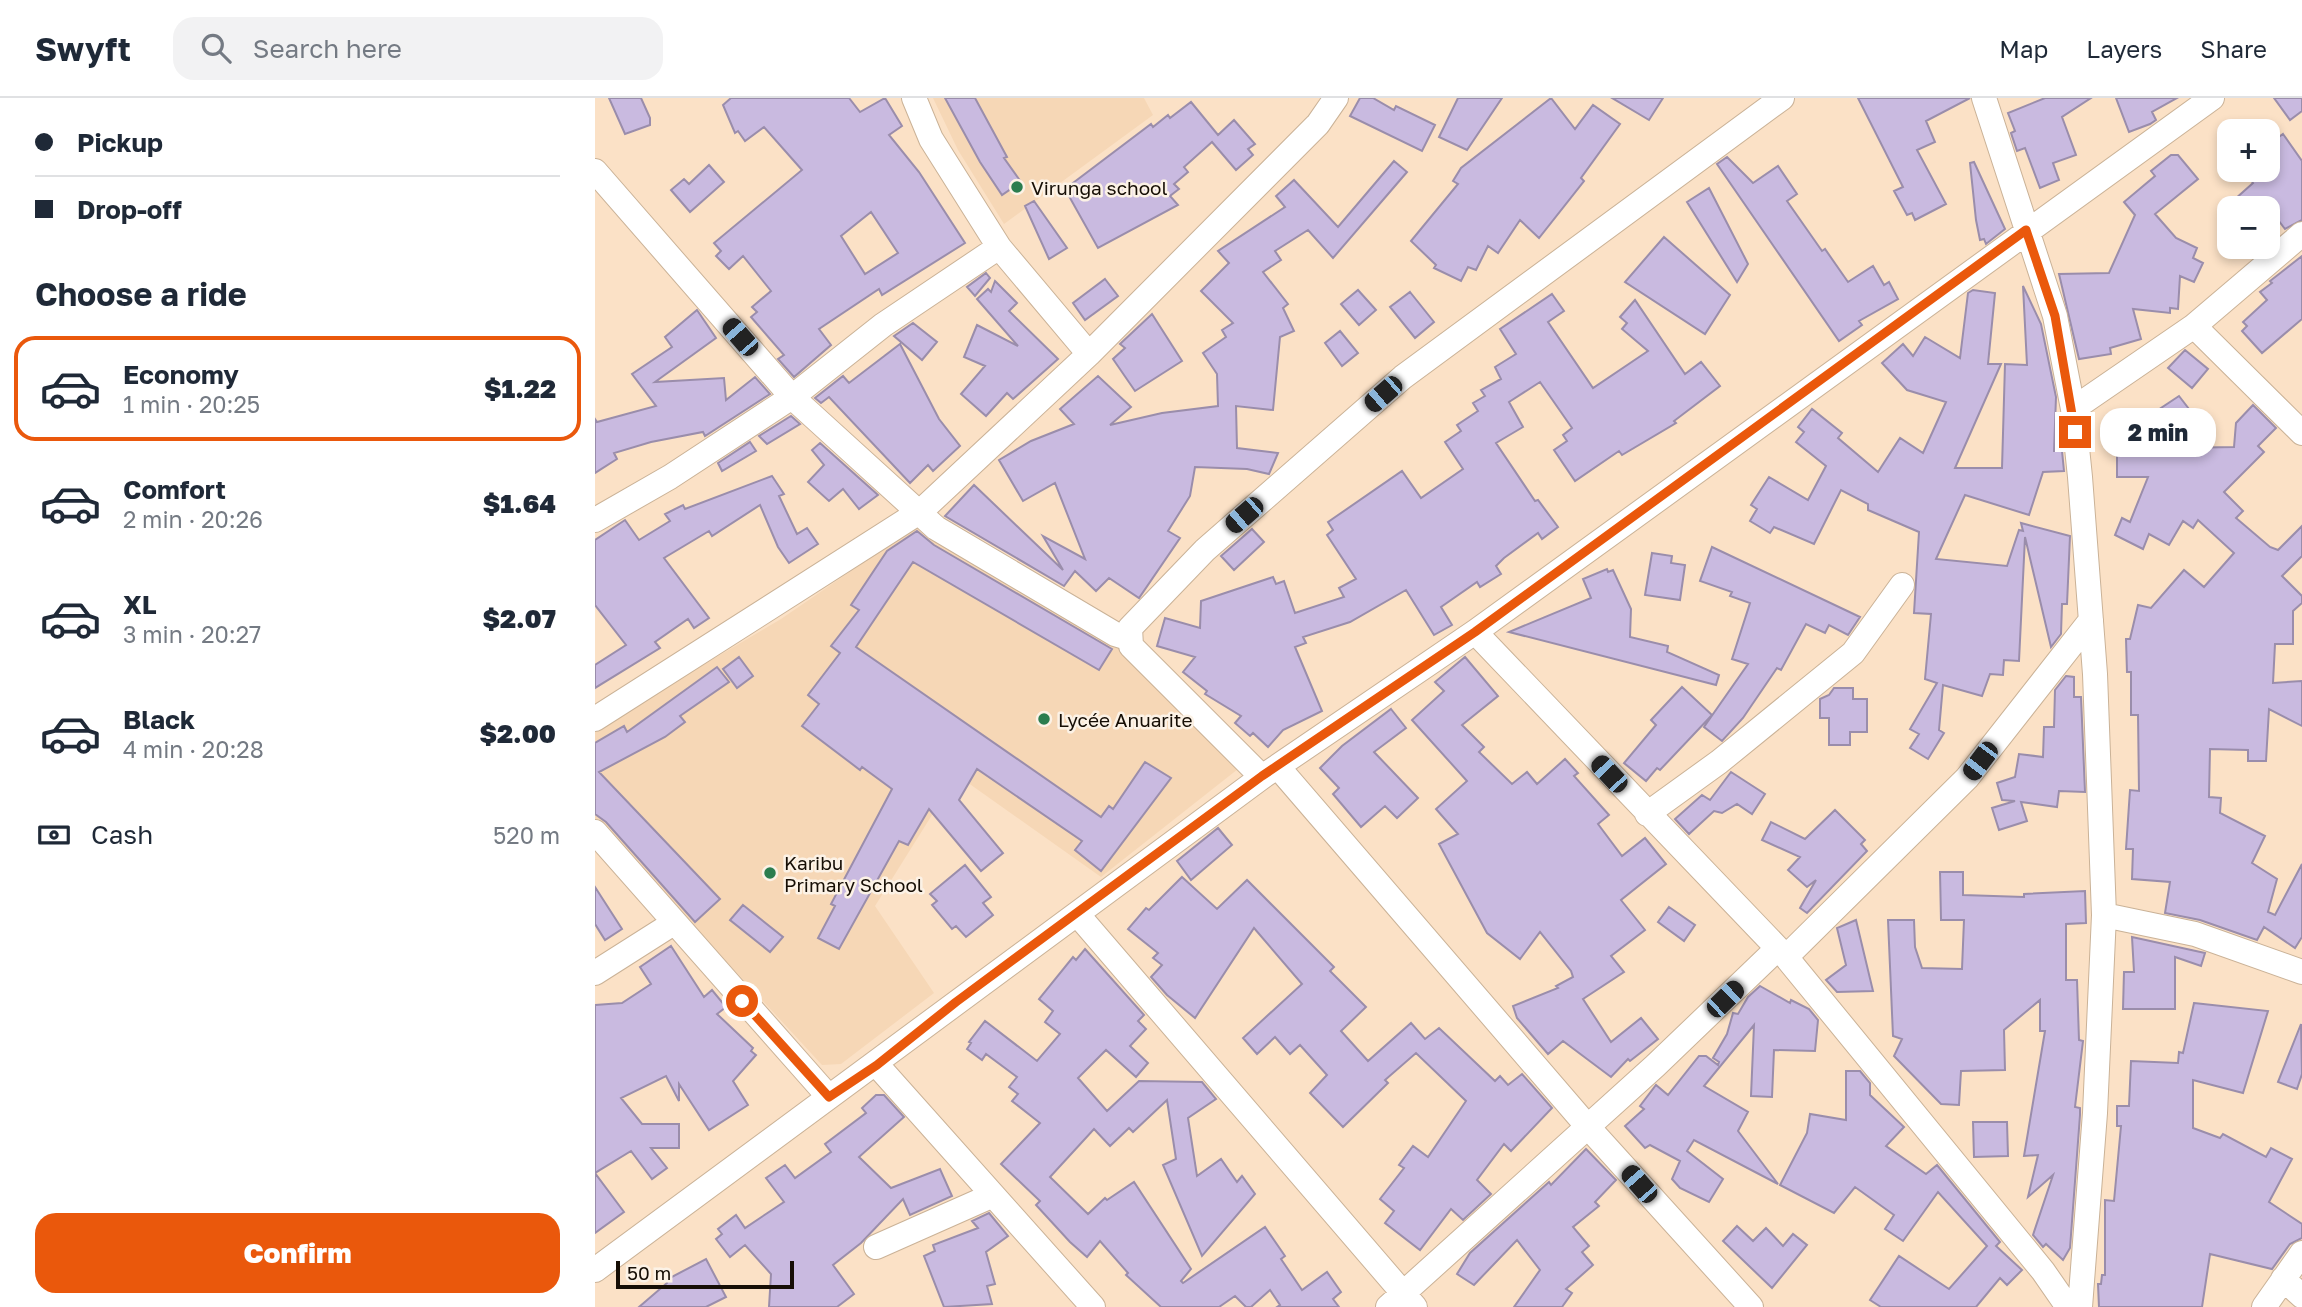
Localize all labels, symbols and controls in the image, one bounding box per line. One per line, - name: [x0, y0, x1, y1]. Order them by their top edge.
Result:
- search box: [173, 17, 663, 80]
- text: Swyft: [35, 29, 131, 68]
- icon: search: [197, 29, 235, 67]
- text: Search here: [253, 33, 402, 64]
- text: Map: [1999, 34, 2048, 63]
- text: Layers: [2086, 34, 2162, 63]
- text: Share: [2200, 34, 2267, 63]
- map controls: [2217, 119, 2280, 259]
- button: +: [2217, 119, 2280, 182]
- text: Pickup: [77, 127, 163, 158]
- place label: Virunga school: [1031, 176, 1168, 199]
- marker: Virunga school: [1009, 179, 1025, 195]
- text: Drop-off: [77, 194, 182, 225]
- button: −: [2217, 196, 2280, 259]
- text: Choose a ride: [35, 275, 247, 313]
- car: [719, 314, 762, 360]
- icon: car: [39, 357, 102, 420]
- text: Economy: [123, 359, 239, 390]
- car: [1361, 372, 1406, 416]
- text: $1.22: [484, 373, 556, 404]
- text: 1 min · 20:25: [123, 390, 260, 418]
- callout: 2 min: [2099, 408, 2215, 456]
- route end: [2059, 416, 2091, 448]
- text: 2 min: [2128, 418, 2188, 446]
- icon: car: [39, 472, 102, 535]
- text: Comfort: [123, 474, 226, 505]
- text: $1.64: [483, 488, 556, 519]
- car: [1222, 493, 1267, 537]
- text: 2 min · 20:26: [123, 505, 263, 533]
- icon: car: [39, 587, 102, 650]
- text: XL: [123, 589, 157, 620]
- text: $2.07: [482, 603, 556, 634]
- text: 3 min · 20:27: [123, 620, 261, 648]
- icon: car: [39, 702, 102, 765]
- text: Black: [123, 704, 195, 735]
- place label: Lycée Anuarite: [1058, 708, 1192, 731]
- marker: Lycée Anuarite: [1036, 711, 1052, 727]
- text: $2.00: [480, 718, 556, 749]
- text: 4 min · 20:28: [123, 735, 264, 763]
- car: [1959, 738, 2002, 784]
- car: [1587, 751, 1632, 797]
- icon: cash: [35, 816, 73, 854]
- text: Cash: [91, 819, 153, 850]
- text: 520 m: [493, 821, 560, 849]
- place label: Karibu Primary School: [784, 851, 923, 896]
- marker: Karibu Primary School: [762, 865, 778, 881]
- car: [1703, 977, 1748, 1021]
- route start: [726, 985, 758, 1017]
- car: [1618, 1161, 1661, 1207]
- button: Confirm: [35, 1213, 560, 1293]
- scale bar: [616, 1258, 795, 1290]
- text: 50 m: [627, 1261, 671, 1284]

